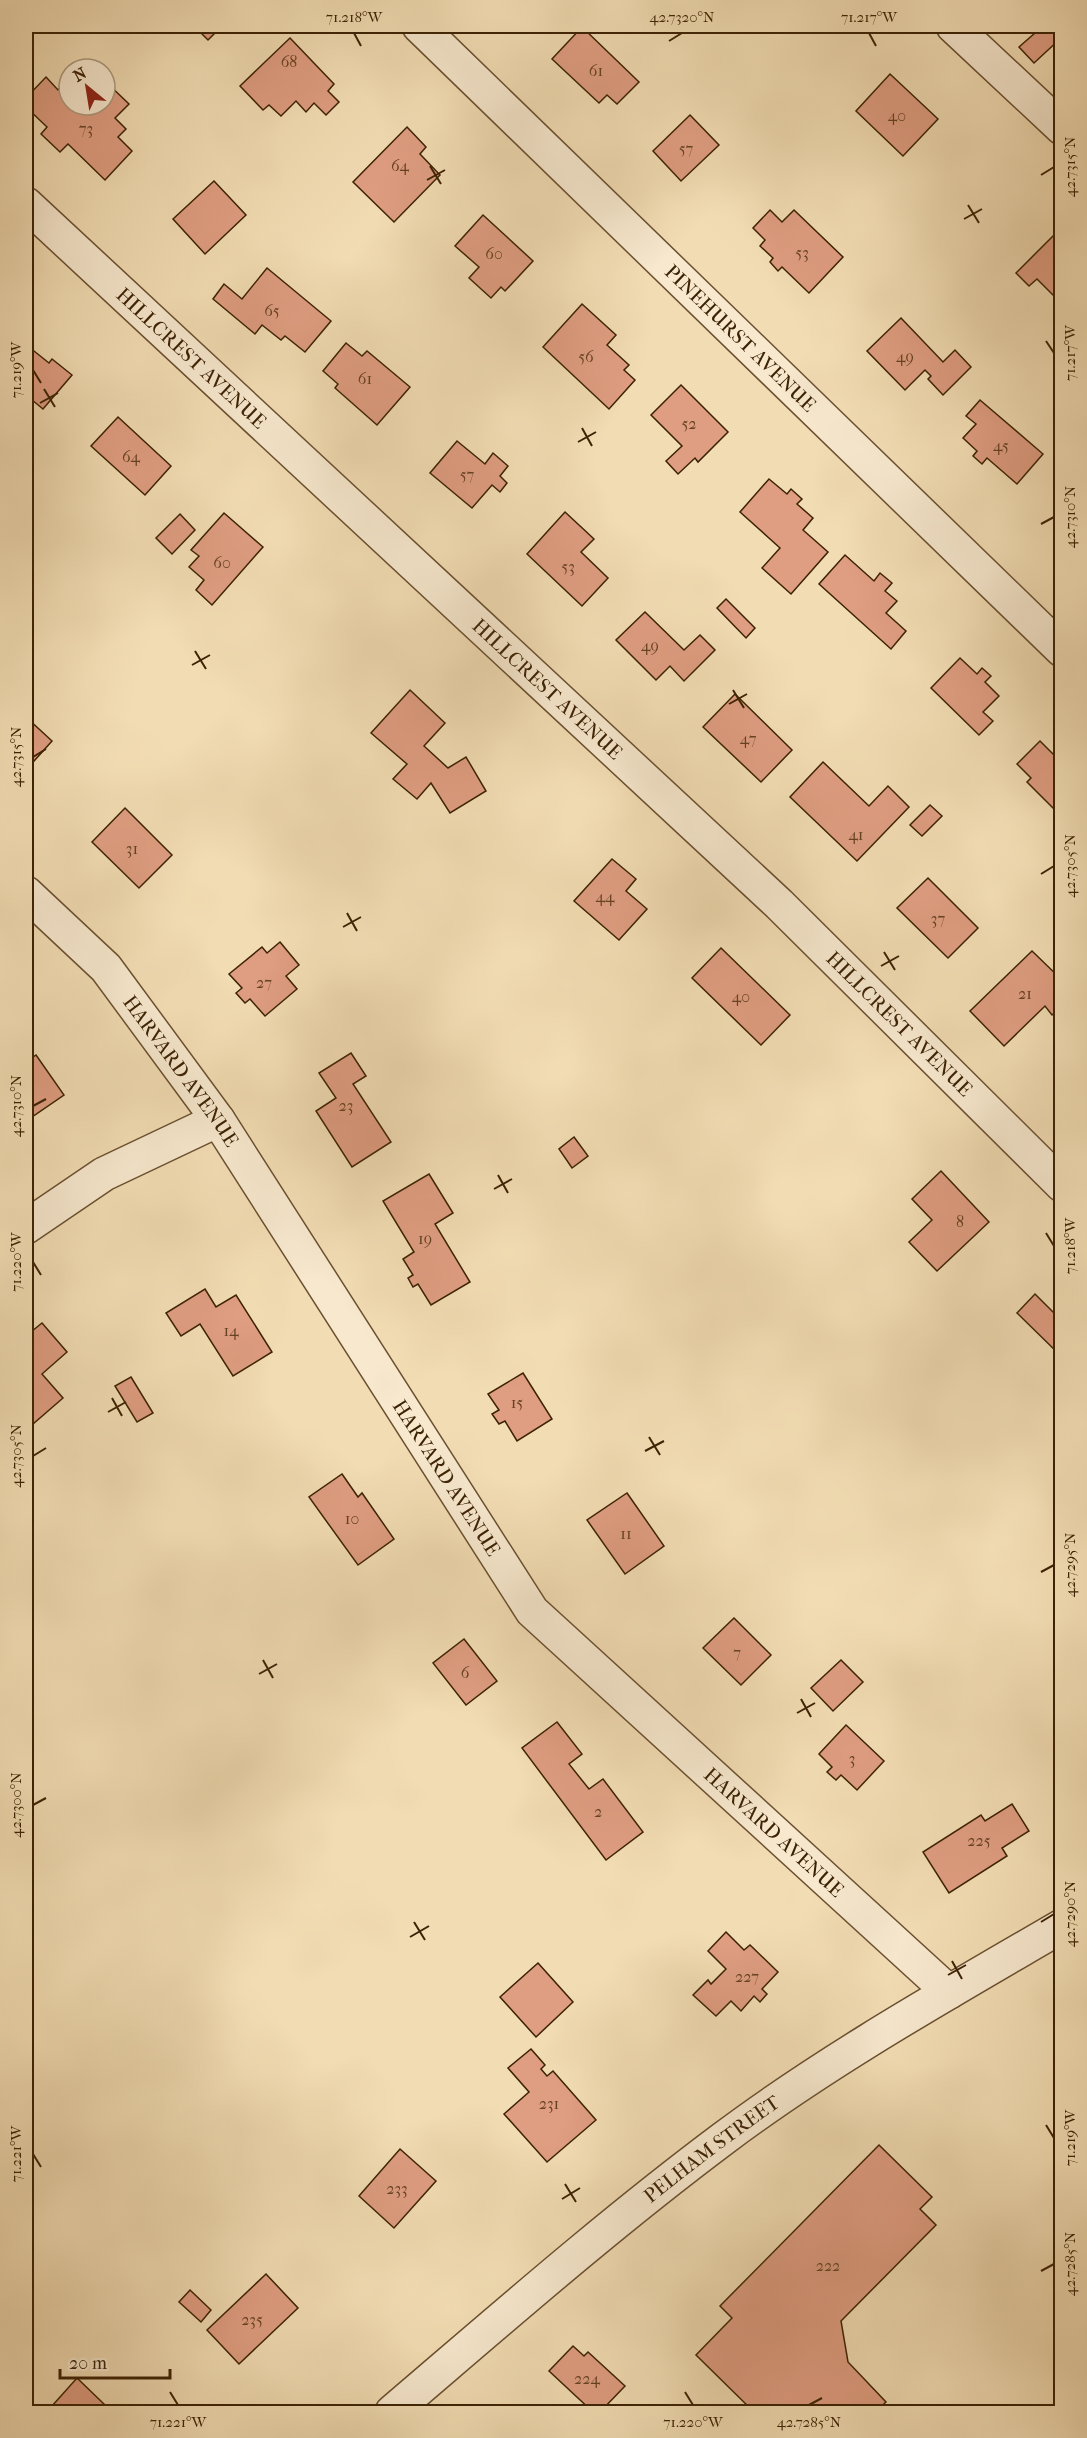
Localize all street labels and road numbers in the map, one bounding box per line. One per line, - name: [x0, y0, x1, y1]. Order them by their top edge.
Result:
- street label: PINEHURST AVENUE: [660, 260, 821, 416]
- street label: HILLCREST AVENUE: [112, 283, 271, 433]
- street label: HILLCREST AVENUE: [468, 614, 627, 764]
- street label: HILLCREST AVENUE: [822, 946, 977, 1101]
- street label: HARVARD AVENUE: [119, 991, 243, 1151]
- street label: HARVARD AVENUE: [388, 1395, 505, 1560]
- street label: HARVARD AVENUE: [699, 1763, 849, 1902]
- street label: PELHAM STREET: [639, 2090, 784, 2207]

